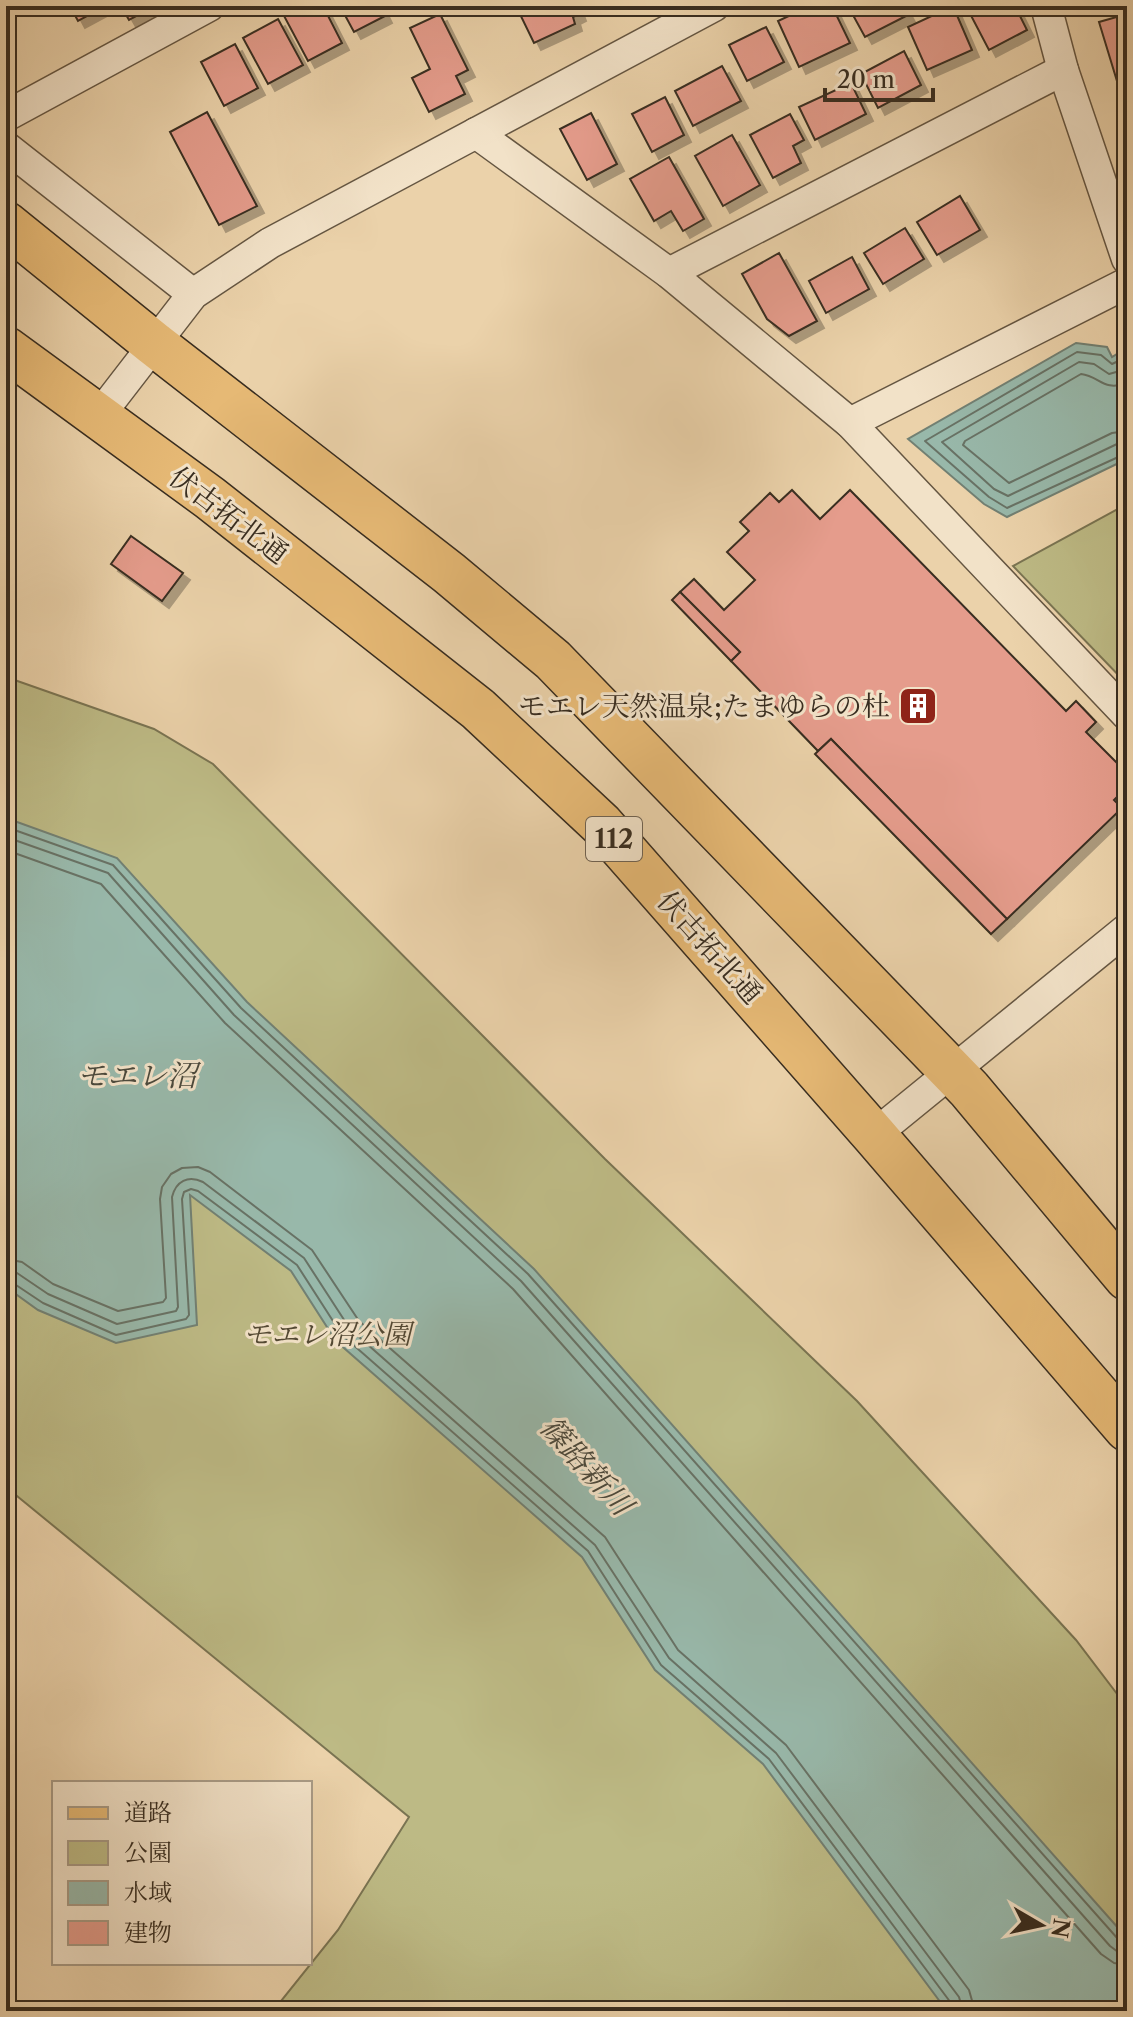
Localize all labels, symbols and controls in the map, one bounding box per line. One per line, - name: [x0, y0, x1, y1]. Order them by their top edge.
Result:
- scale bar: [825, 52, 933, 102]
- text: 20 m: [837, 65, 895, 94]
- street label: 伏古拓北通: [163, 459, 295, 571]
- building icon: モエレ天然温泉;たまゆらの杜: [897, 685, 939, 727]
- place label: モエレ天然温泉;たまゆらの杜: [518, 689, 890, 723]
- road number: 112: [586, 817, 642, 861]
- street label: 伏古拓北通: [651, 884, 769, 1010]
- water label: モエレ沼: [77, 1057, 202, 1094]
- park label: モエレ沼公園: [243, 1317, 415, 1351]
- water label: 篠路新川: [532, 1409, 642, 1525]
- legend: [52, 1781, 312, 1965]
- text: 道路: [124, 1798, 172, 1827]
- text: 公園: [124, 1838, 172, 1867]
- text: 水域: [124, 1878, 172, 1907]
- north arrow: [1001, 1885, 1081, 1965]
- text: N: [1045, 1916, 1075, 1940]
- text: 建物: [124, 1918, 172, 1947]

